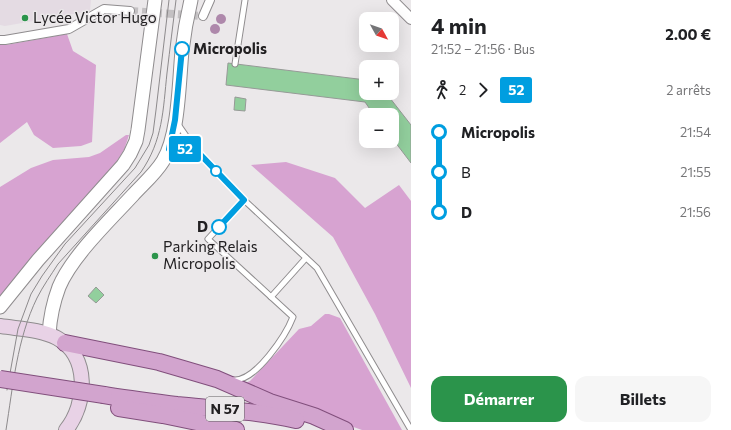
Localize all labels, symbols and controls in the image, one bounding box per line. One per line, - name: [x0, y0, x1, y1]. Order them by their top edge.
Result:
- place label: Lycée Victor Hugo: [33, 8, 157, 26]
- north arrow: [359, 12, 399, 52]
- map controls: [359, 12, 399, 148]
- text: 4 min: [431, 12, 487, 39]
- marker: Lycée Victor Hugo: [20, 13, 30, 23]
- text: 2.00 €: [665, 25, 711, 43]
- place label: Micropolis: [193, 39, 267, 57]
- marker: Micropolis: [174, 41, 190, 57]
- text: 21:52 – 21:56 · Bus: [431, 41, 535, 57]
- button: +: [359, 60, 399, 100]
- icon: walk: [431, 79, 453, 101]
- icon: forward: [472, 79, 494, 101]
- text: 52: [508, 81, 524, 98]
- text: 2: [459, 82, 466, 98]
- text: 2 arrêts: [666, 82, 711, 98]
- button: −: [359, 108, 399, 148]
- text: Micropolis: [461, 123, 535, 141]
- text: 21:54: [680, 124, 711, 140]
- line badge: 52: [167, 136, 203, 162]
- text: 52: [177, 140, 193, 157]
- text: B: [461, 163, 471, 181]
- text: 21:55: [680, 164, 711, 180]
- unlabelled marker: [210, 165, 222, 177]
- text: D: [461, 203, 472, 221]
- text: 21:56: [680, 204, 711, 220]
- place label: D: [197, 217, 208, 235]
- marker: D: [211, 219, 227, 235]
- place label: Parking Relais Micropolis: [163, 237, 258, 272]
- marker: Parking Relais Micropolis: [150, 251, 160, 261]
- button: Démarrer: [431, 376, 567, 422]
- button: Billets: [575, 376, 711, 422]
- road number: N 57: [206, 397, 244, 421]

